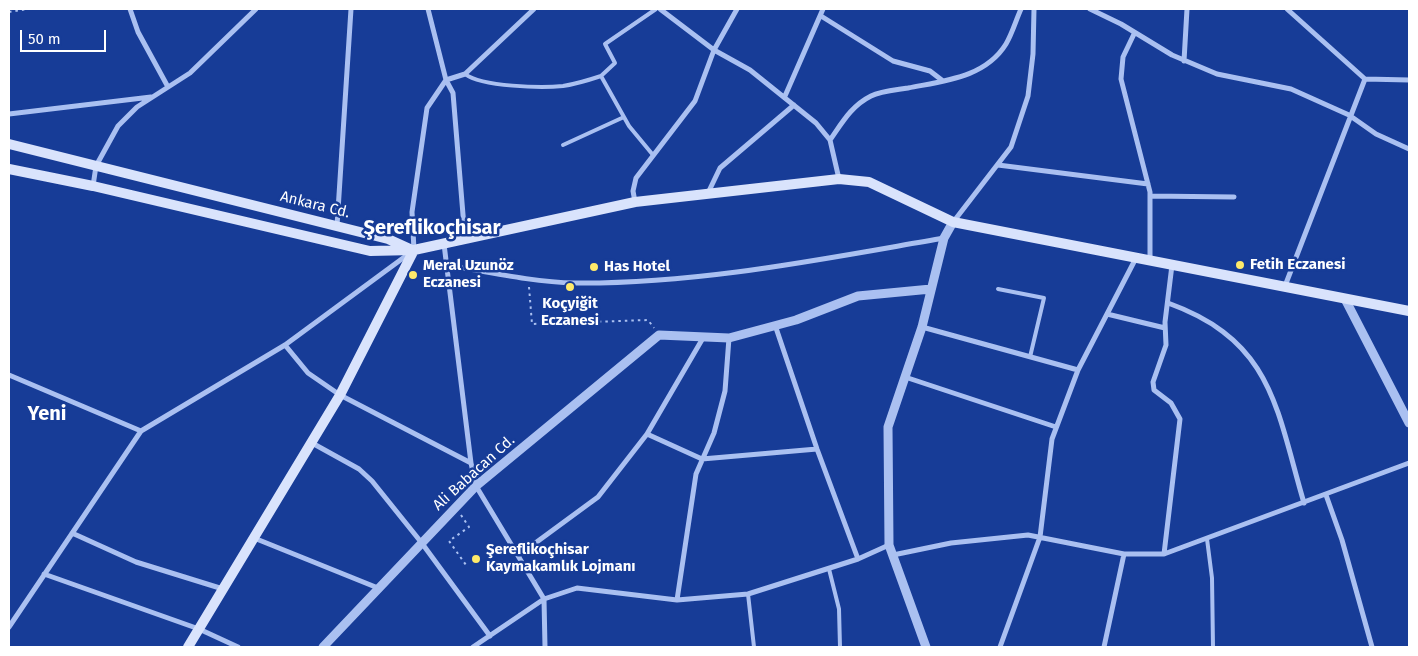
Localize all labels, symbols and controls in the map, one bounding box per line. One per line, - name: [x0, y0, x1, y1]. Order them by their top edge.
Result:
- scale bar: [22, 20, 109, 52]
- text: 50 m: [28, 30, 61, 48]
- street label: Ankara Cd.: [278, 188, 352, 222]
- district label: Şereflikoçhisar: [364, 216, 500, 240]
- place label: Fetih Eczanesi: [1250, 256, 1345, 274]
- place label: Meral Uzunöz Eczanesi: [423, 257, 514, 292]
- place label: Has Hotel: [604, 258, 670, 276]
- marker: Fetih Eczanesi: [1234, 259, 1246, 271]
- marker: Has Hotel: [588, 261, 600, 273]
- marker: Meral Uzunöz Eczanesi: [407, 269, 419, 281]
- marker: Koçyiğit Eczanesi: [564, 281, 576, 293]
- place label: Koçyiğit Eczanesi: [541, 295, 599, 330]
- district label: Yeni: [28, 402, 66, 426]
- street label: Ali Babacan Cd.: [429, 432, 519, 514]
- place label: Şereflikoçhisar Kaymakamlık Lojmanı: [486, 541, 636, 576]
- marker: Şereflikoçhisar Kaymakamlık Lojmanı: [470, 553, 482, 565]

